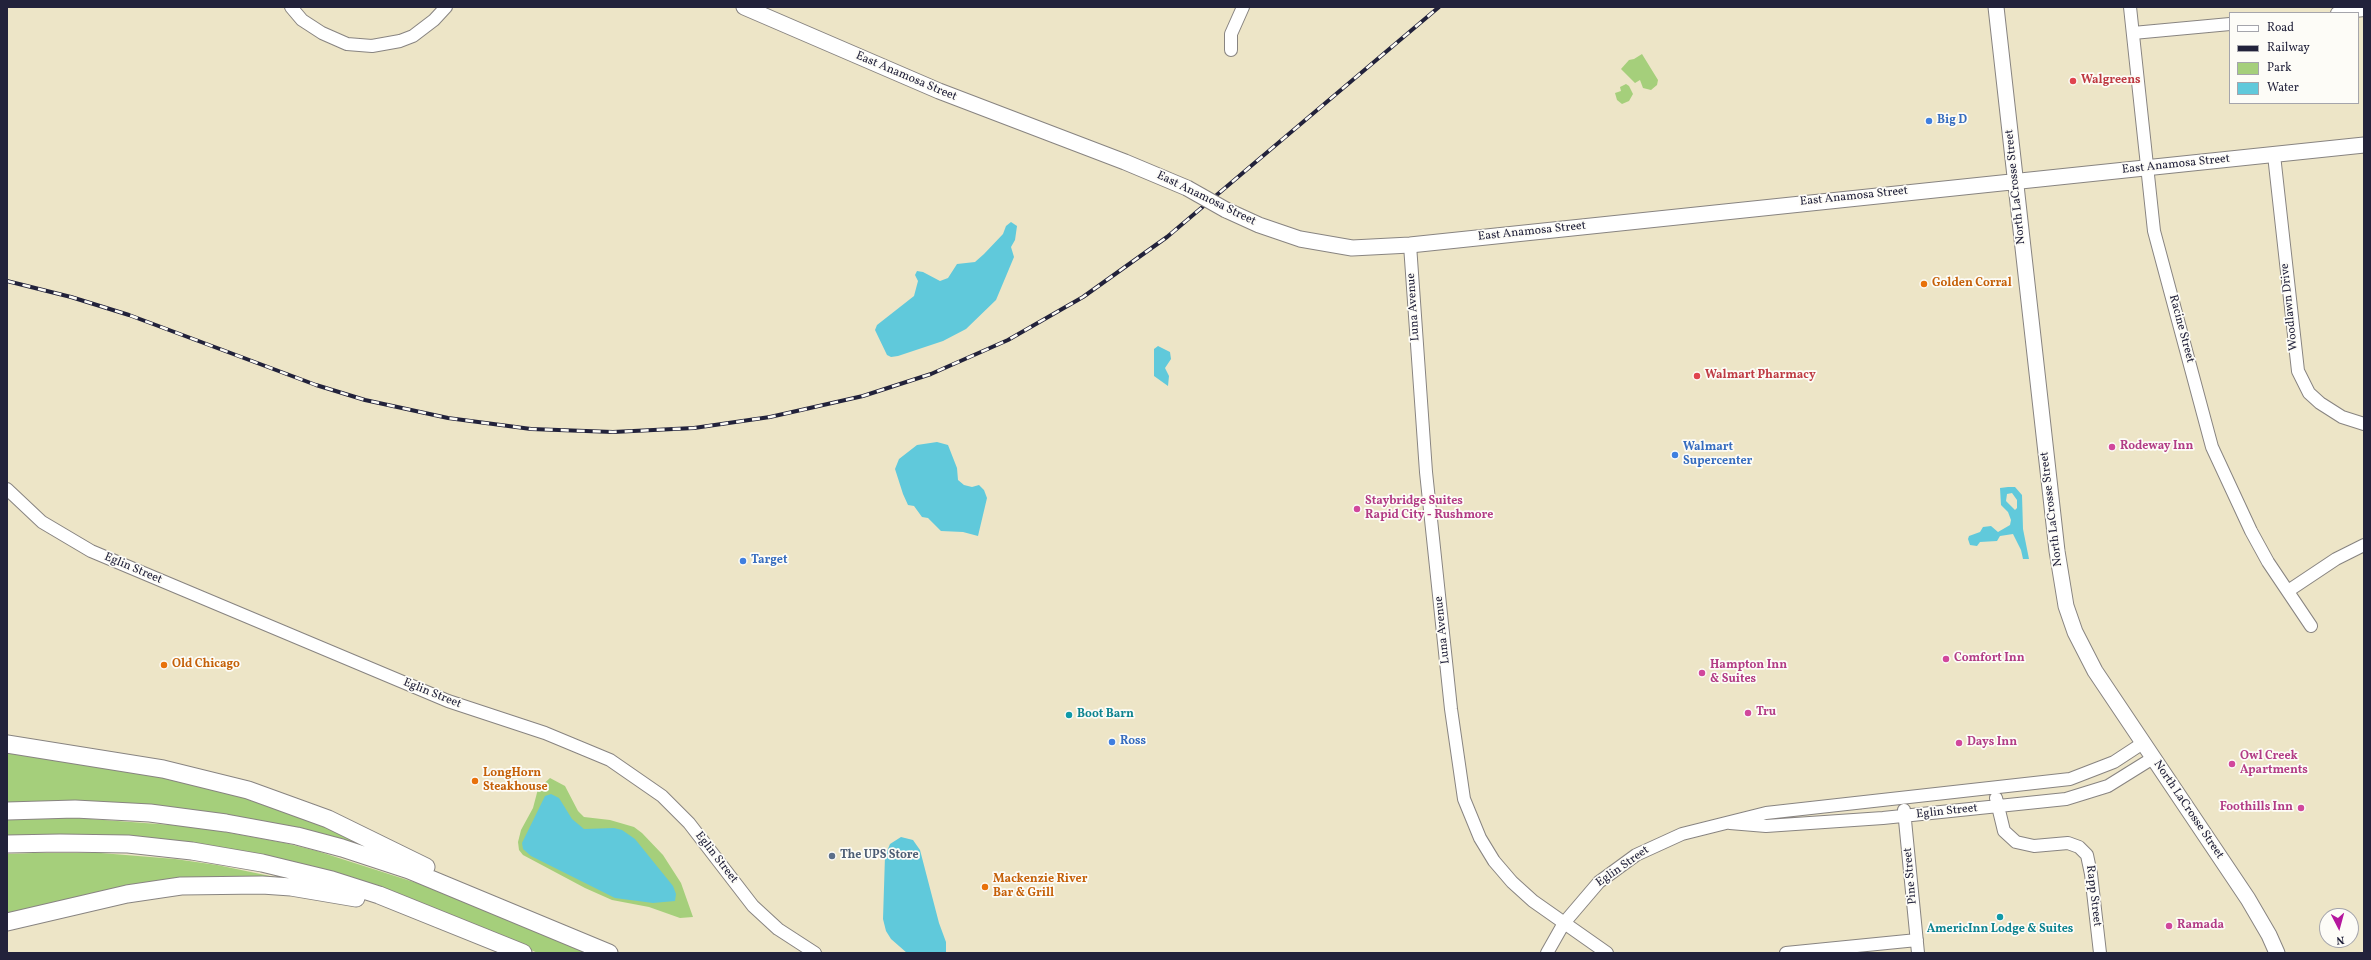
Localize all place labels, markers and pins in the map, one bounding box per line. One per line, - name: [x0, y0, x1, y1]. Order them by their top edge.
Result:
- place label: Walgreens: [2081, 74, 2141, 88]
- marker: Walgreens: [2068, 76, 2078, 86]
- place label: Big D: [1937, 114, 1967, 128]
- marker: Big D: [1924, 116, 1934, 126]
- place label: Golden Corral: [1932, 277, 2012, 291]
- marker: Golden Corral: [1919, 279, 1929, 289]
- place label: Walmart Pharmacy: [1705, 369, 1816, 383]
- marker: Walmart Pharmacy: [1692, 371, 1702, 381]
- place label: Rodeway Inn: [2120, 440, 2193, 454]
- place label: Walmart Supercenter: [1683, 441, 1752, 469]
- marker: Rodeway Inn: [2107, 442, 2117, 452]
- marker: Walmart Supercenter: [1670, 450, 1680, 460]
- place label: Staybridge Suites Rapid City - Rushmore: [1365, 495, 1493, 523]
- marker: Staybridge Suites Rapid City - Rushmore: [1352, 504, 1362, 514]
- place label: Target: [751, 554, 787, 568]
- marker: Target: [738, 556, 748, 566]
- place label: Comfort Inn: [1954, 652, 2025, 666]
- marker: Comfort Inn: [1941, 654, 1951, 664]
- place label: Old Chicago: [172, 658, 240, 672]
- place label: Hampton Inn & Suites: [1710, 659, 1787, 687]
- marker: Old Chicago: [159, 660, 169, 670]
- marker: Hampton Inn & Suites: [1697, 668, 1707, 678]
- place label: Tru: [1756, 706, 1776, 720]
- place label: Boot Barn: [1077, 708, 1134, 722]
- marker: Tru: [1743, 708, 1753, 718]
- marker: Boot Barn: [1064, 710, 1074, 720]
- place label: Ross: [1120, 735, 1146, 749]
- place label: Days Inn: [1967, 736, 2017, 750]
- marker: Ross: [1107, 737, 1117, 747]
- marker: Days Inn: [1954, 738, 1964, 748]
- place label: Owl Creek Apartments: [2240, 750, 2308, 778]
- marker: Owl Creek Apartments: [2227, 759, 2237, 769]
- place label: LongHorn Steakhouse: [483, 767, 548, 795]
- marker: LongHorn Steakhouse: [470, 776, 480, 786]
- place label: Foothills Inn: [2220, 801, 2293, 815]
- marker: Foothills Inn: [2296, 803, 2306, 813]
- place label: The UPS Store: [840, 849, 919, 863]
- marker: The UPS Store: [827, 851, 837, 861]
- place label: Mackenzie River Bar & Grill: [993, 873, 1087, 901]
- marker: Mackenzie River Bar & Grill: [980, 882, 990, 892]
- marker: AmericInn Lodge & Suites: [1995, 912, 2005, 922]
- place label: Ramada: [2177, 919, 2224, 933]
- marker: Ramada: [2164, 921, 2174, 931]
- place label: AmericInn Lodge & Suites: [1927, 923, 2073, 937]

